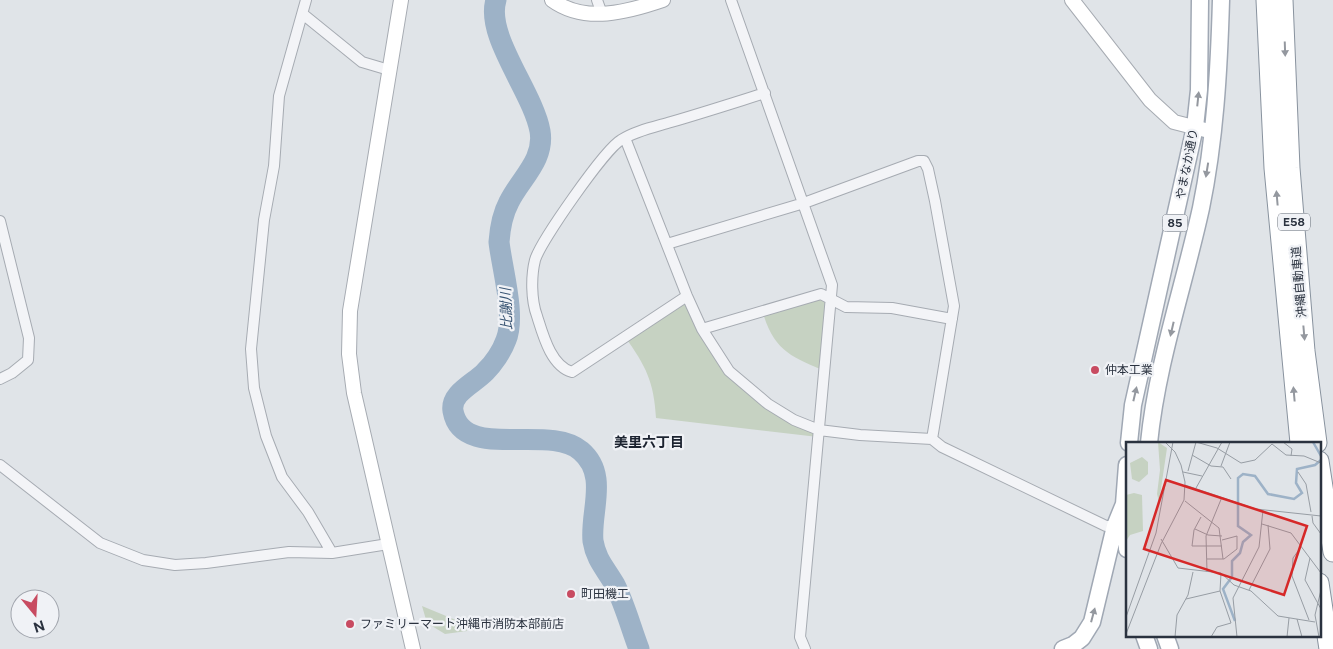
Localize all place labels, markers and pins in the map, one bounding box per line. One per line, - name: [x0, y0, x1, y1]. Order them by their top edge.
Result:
- place label: 仲本工業: [1105, 363, 1153, 377]
- marker: 仲本工業: [1089, 364, 1101, 376]
- place label: 町田機工: [581, 587, 629, 601]
- marker: 町田機工: [565, 588, 577, 600]
- place label: ファミリーマート沖縄市消防本部前店: [360, 617, 564, 631]
- marker: ファミリーマート沖縄市消防本部前店: [344, 618, 356, 630]

